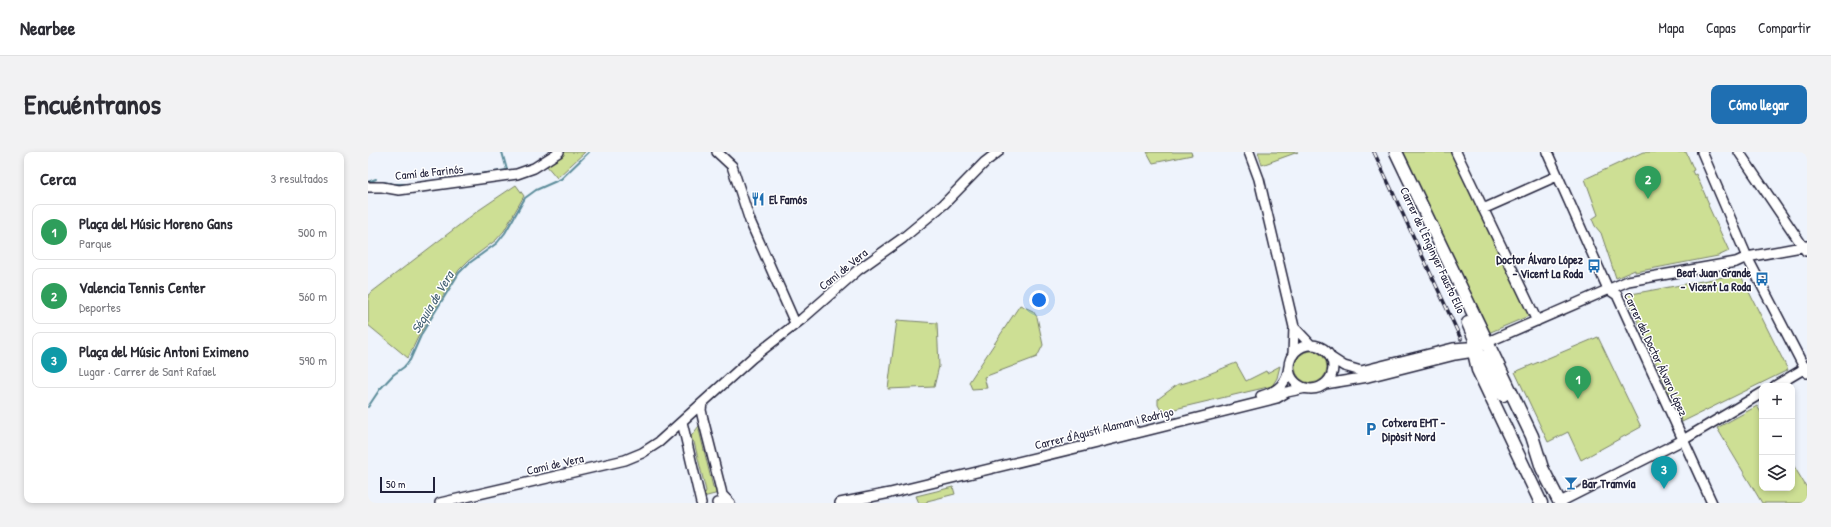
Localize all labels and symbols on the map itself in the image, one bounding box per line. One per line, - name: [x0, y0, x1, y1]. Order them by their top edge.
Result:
- street label: Camí de Farinós: [394, 160, 464, 184]
- pin: 2: [1635, 166, 1661, 199]
- street label: Carrer de l'Enginyer Fausto Elío: [1396, 184, 1470, 316]
- restaurant icon: El Famós: [750, 191, 766, 207]
- place label: El Famós: [769, 191, 807, 208]
- street label: Camí de Vera: [815, 244, 871, 294]
- place label: Doctor Álvaro López - Vicent La Roda: [1496, 251, 1584, 282]
- bus stop icon: Doctor Álvaro López - Vicent La Roda: [1586, 258, 1602, 274]
- place label: Beat Juan Grande - Vicent La Roda: [1676, 264, 1751, 295]
- water label: Séquia de Vera: [406, 266, 459, 337]
- bus stop icon: Beat Juan Grande - Vicent La Roda: [1754, 271, 1770, 287]
- street label: Carrer del Doctor Álvaro López: [1620, 289, 1692, 419]
- your location: [1029, 290, 1049, 310]
- pin: 1: [1565, 366, 1591, 399]
- street label: Carrer d'Agustí Alaman i Rodrigo: [1033, 403, 1175, 453]
- place label: Cotxera EMT - Dipòsit Nord: [1382, 414, 1446, 446]
- parking icon: Cotxera EMT - Dipòsit Nord: [1363, 421, 1379, 437]
- street label: Camí de Vera: [525, 449, 585, 479]
- pin: 3: [1651, 456, 1677, 489]
- scale bar: [380, 475, 435, 494]
- bar icon: Bar Tramvía: [1563, 475, 1579, 491]
- place label: Bar Tramvía: [1582, 475, 1636, 492]

